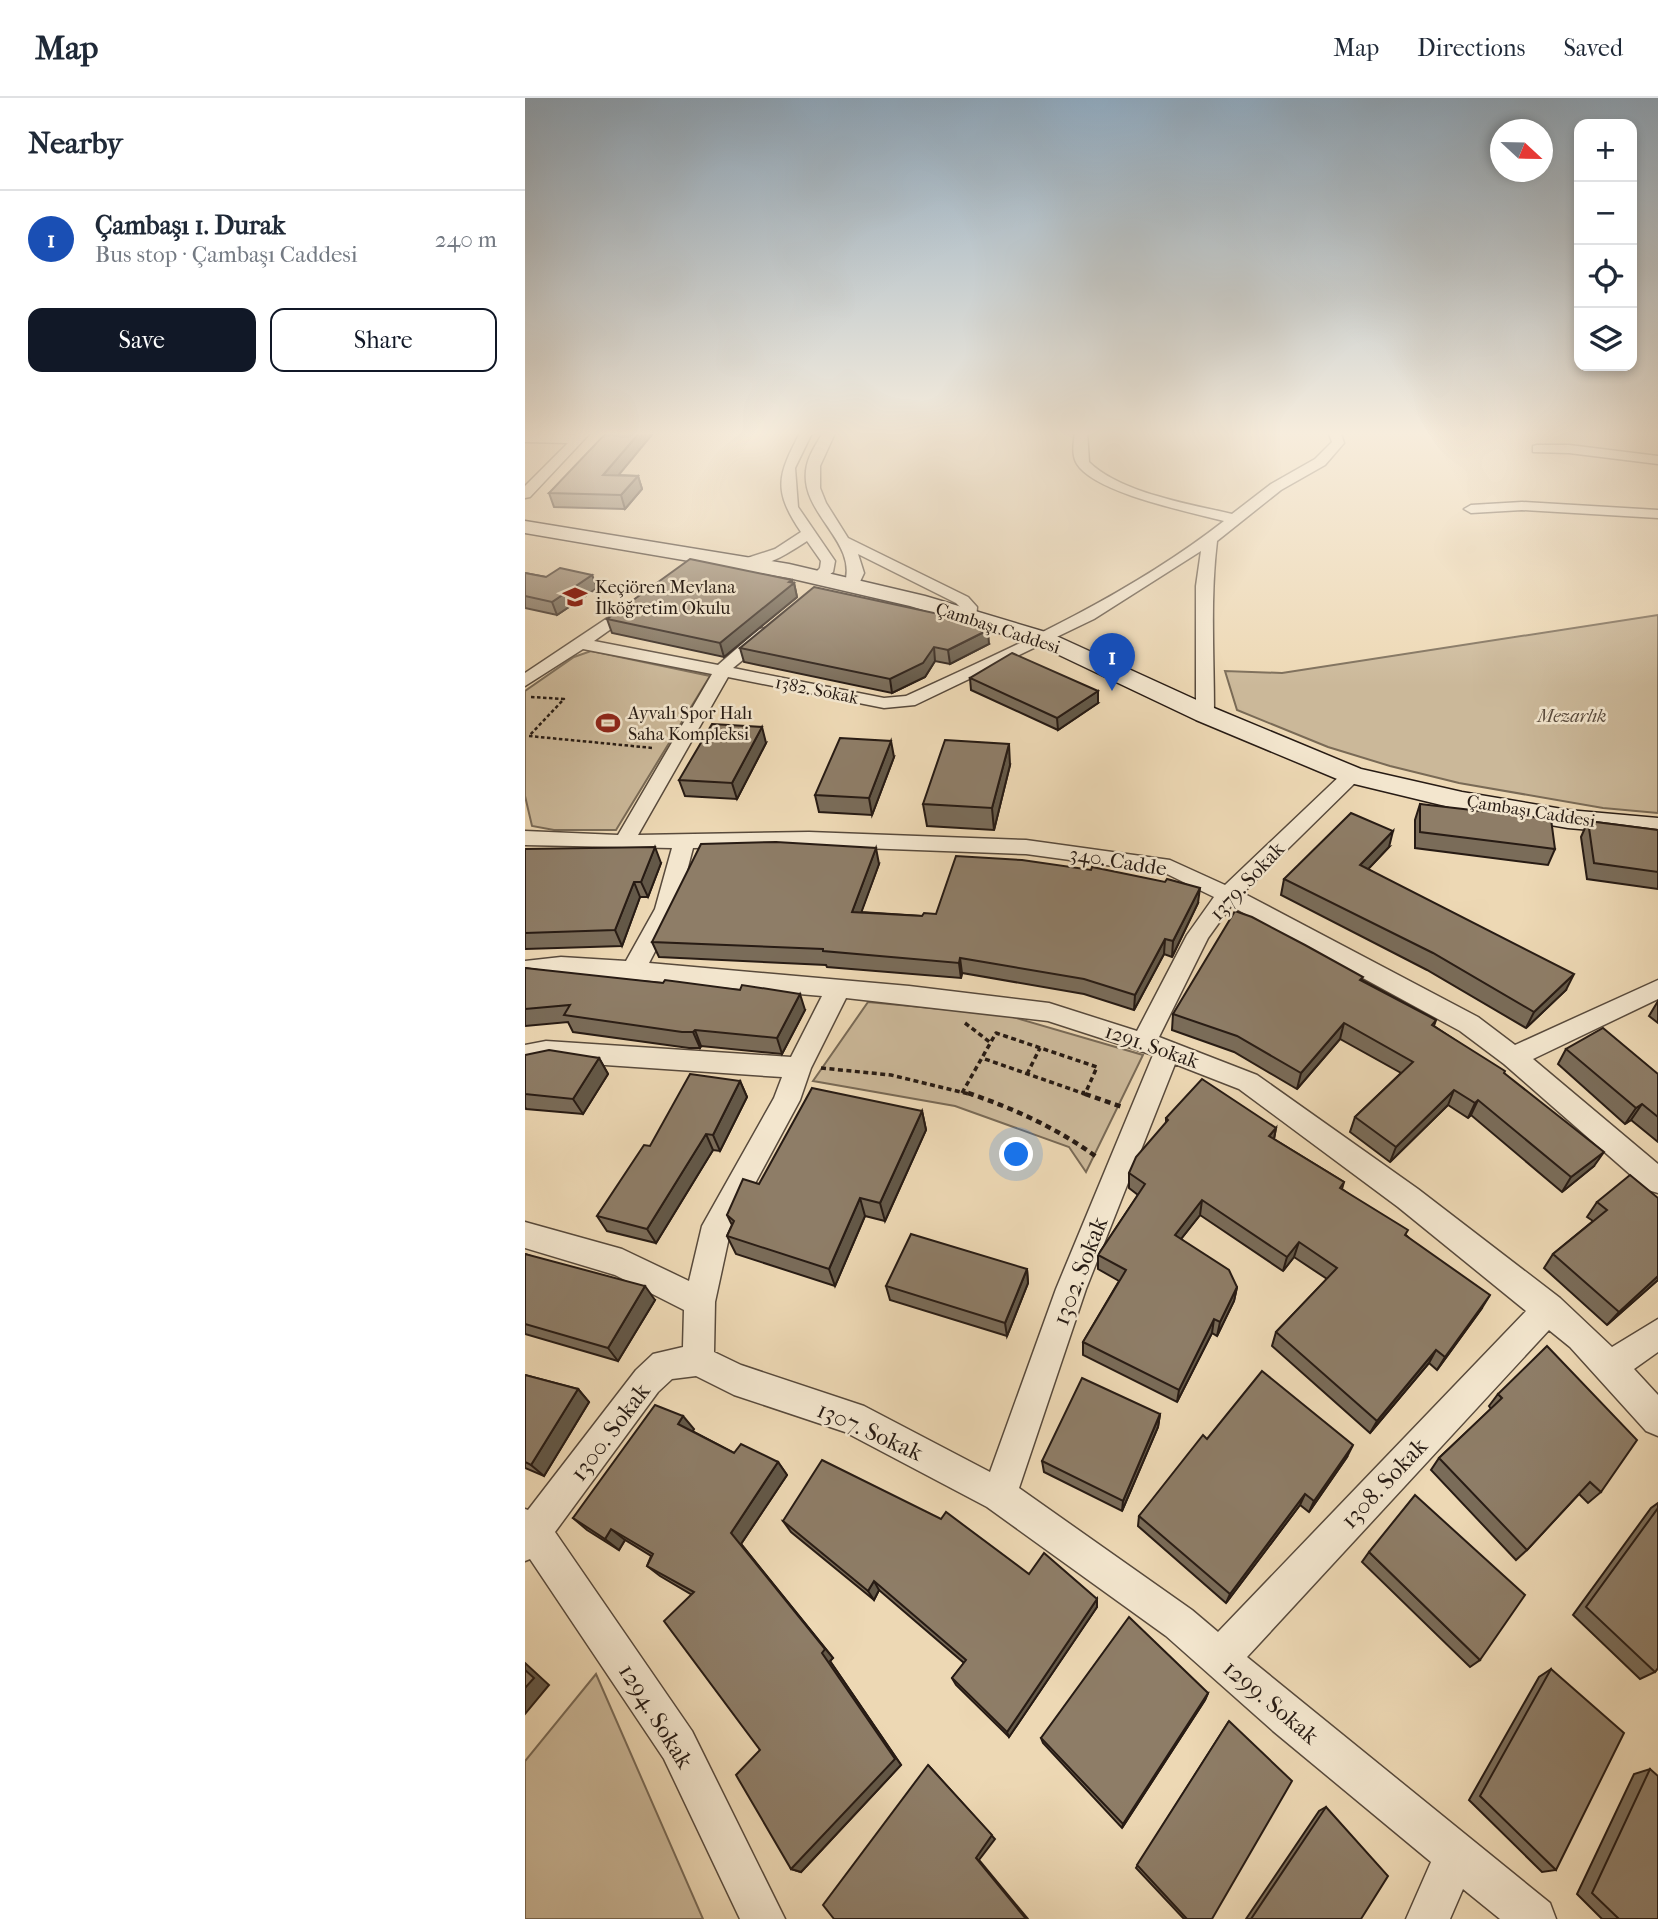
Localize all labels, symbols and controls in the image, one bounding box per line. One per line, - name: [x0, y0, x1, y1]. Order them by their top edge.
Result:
- text: Map: [35, 29, 98, 68]
- text: Map: [1333, 34, 1379, 62]
- text: Directions: [1417, 34, 1525, 62]
- text: Saved: [1563, 34, 1623, 62]
- north arrow: [1490, 119, 1553, 182]
- map controls: [1574, 119, 1637, 371]
- button: +: [1574, 119, 1637, 182]
- text: Nearby: [28, 126, 123, 161]
- button: −: [1574, 182, 1637, 245]
- text: Çambaşı 1. Durak: [95, 210, 285, 241]
- text: 1: [47, 226, 55, 253]
- text: 240 m: [435, 226, 497, 253]
- text: Bus stop · Çambaşı Caddesi: [95, 241, 358, 268]
- button: locate: [1574, 245, 1637, 308]
- button: Save: [28, 308, 256, 372]
- button: Share: [270, 308, 497, 372]
- button: layers: [1574, 308, 1637, 371]
- place label: Keçiören Mevlana İlköğretim Okulu: [595, 577, 736, 619]
- school or university icon: Keçiören Mevlana İlköğretim Okulu: [561, 583, 589, 611]
- street label: Çambaşı Caddesi: [933, 598, 1063, 660]
- pin: 1: [1089, 633, 1135, 691]
- street label: 1382. Sokak: [773, 672, 861, 709]
- place label: Ayvalı Spor Halı Saha Kompleksi: [627, 703, 753, 745]
- park label: Mezarlık: [1535, 706, 1607, 727]
- sports icon: Ayvalı Spor Halı Saha Kompleksi: [594, 709, 622, 737]
- street label: Çambaşı Caddesi: [1465, 791, 1597, 833]
- street label: 1379. Sokak: [1205, 837, 1289, 925]
- street label: 340. Cadde: [1068, 841, 1168, 881]
- street label: 1291. Sokak: [1102, 1019, 1202, 1073]
- your location: [999, 1137, 1033, 1171]
- street label: 1302. Sokak: [1047, 1212, 1114, 1329]
- street label: 1300. Sokak: [564, 1377, 656, 1486]
- street label: 1307. Sokak: [813, 1395, 928, 1467]
- street label: 1308. Sokak: [1335, 1431, 1433, 1534]
- street label: 1299. Sokak: [1218, 1654, 1325, 1750]
- street label: 1294. Sokak: [613, 1659, 699, 1774]

